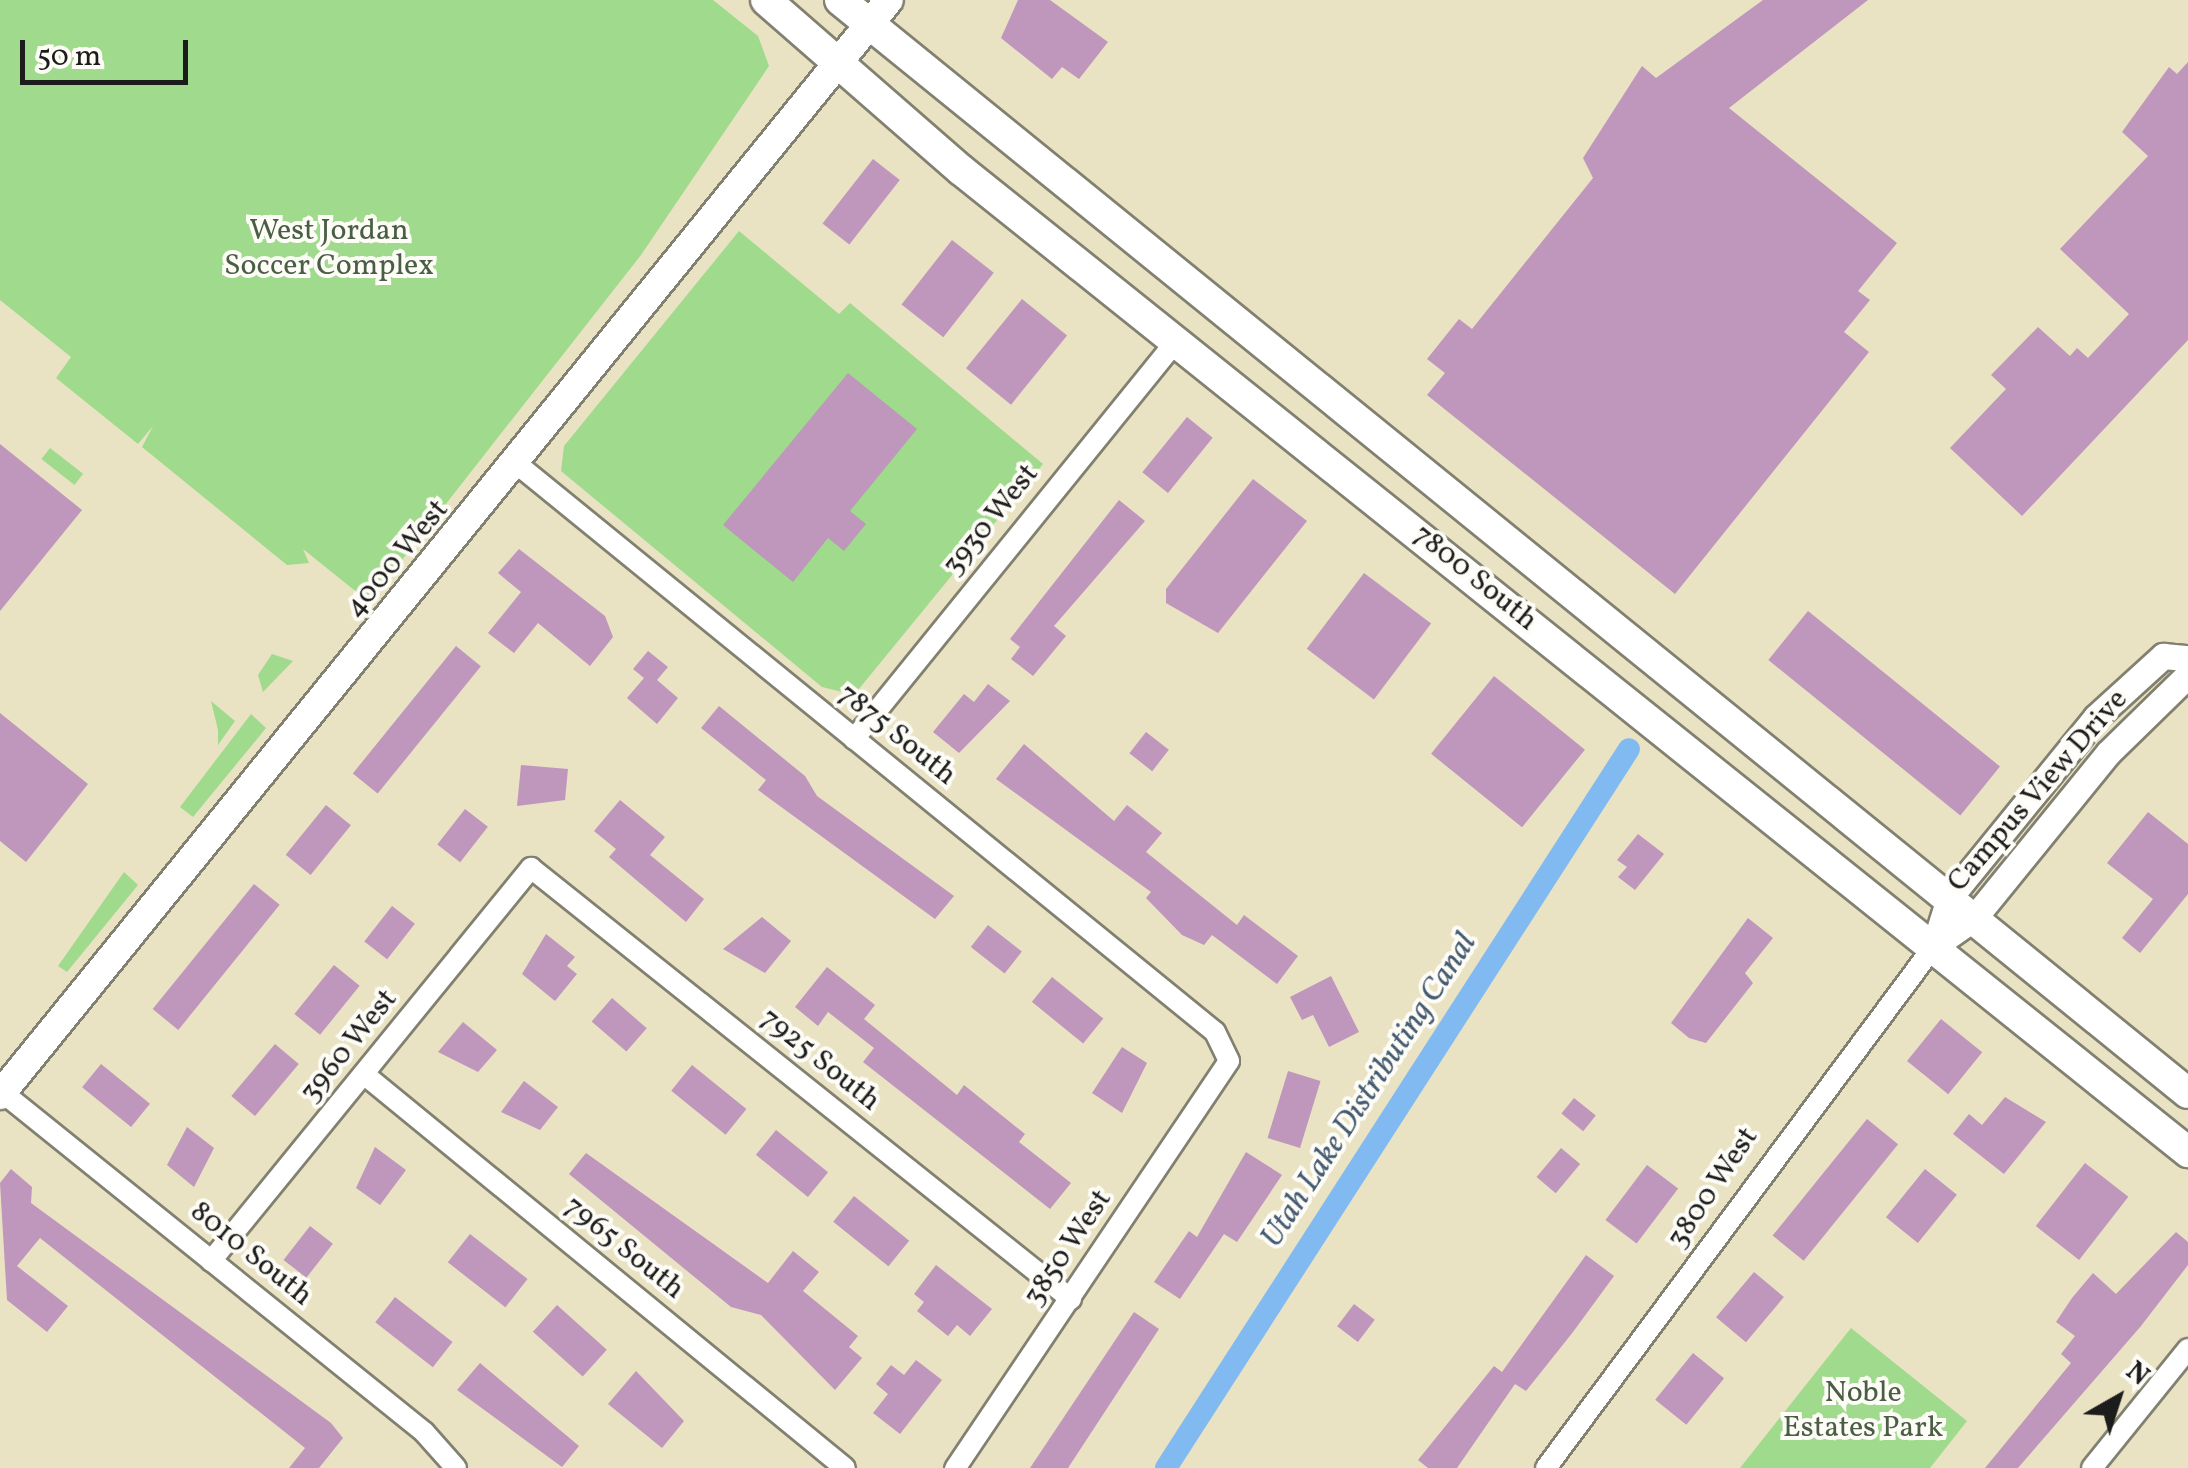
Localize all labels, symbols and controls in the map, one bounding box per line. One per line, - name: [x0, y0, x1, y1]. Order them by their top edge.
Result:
- scale bar: [25, 20, 192, 82]
- text: 50 m: [37, 36, 101, 78]
- park label: West Jordan Soccer Complex: [224, 213, 434, 284]
- street label: 3930 West: [935, 457, 1047, 583]
- street label: 4000 West: [337, 492, 457, 626]
- street label: 7800 South: [1406, 517, 1544, 639]
- street label: 7875 South: [831, 676, 963, 794]
- street label: Campus View Drive: [1940, 682, 2136, 900]
- water label: Utah Lake Distributing Canal: [1254, 927, 1486, 1255]
- street label: 3960 West: [292, 982, 406, 1110]
- street label: 7925 South: [753, 1001, 887, 1119]
- street label: 3800 West: [1659, 1120, 1767, 1256]
- street label: 3850 West: [1016, 1183, 1120, 1313]
- street label: 7965 South: [557, 1189, 691, 1307]
- street label: 8010 South: [183, 1194, 319, 1314]
- north arrow: [2068, 1348, 2168, 1448]
- text: N: [2117, 1353, 2157, 1396]
- park label: Noble Estates Park: [1783, 1375, 1943, 1446]

